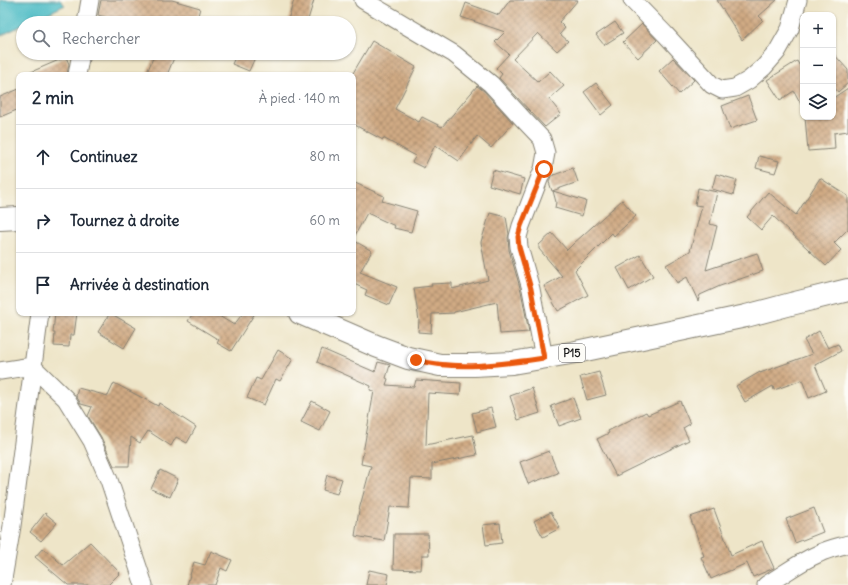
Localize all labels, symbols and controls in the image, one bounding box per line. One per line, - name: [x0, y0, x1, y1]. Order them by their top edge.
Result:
- map controls: [800, 12, 836, 120]
- button: +: [800, 12, 836, 48]
- search box: [16, 16, 356, 60]
- icon: search: [30, 27, 52, 49]
- text: Rechercher: [62, 29, 140, 48]
- button: −: [800, 48, 836, 84]
- button: layers: [800, 84, 836, 120]
- text: 2 min: [32, 87, 74, 109]
- text: À pied · 140 m: [259, 90, 340, 107]
- icon: ahead: [32, 146, 54, 168]
- text: Continuez: [70, 147, 138, 166]
- text: 80 m: [309, 148, 340, 165]
- route start: [535, 160, 553, 178]
- icon: right: [32, 210, 54, 232]
- text: Tournez à droite: [70, 211, 179, 230]
- text: 60 m: [309, 212, 340, 229]
- icon: arrive: [32, 274, 54, 296]
- text: Arrivée à destination: [70, 275, 209, 294]
- road number: P15: [559, 344, 585, 362]
- route end: [407, 351, 425, 369]

